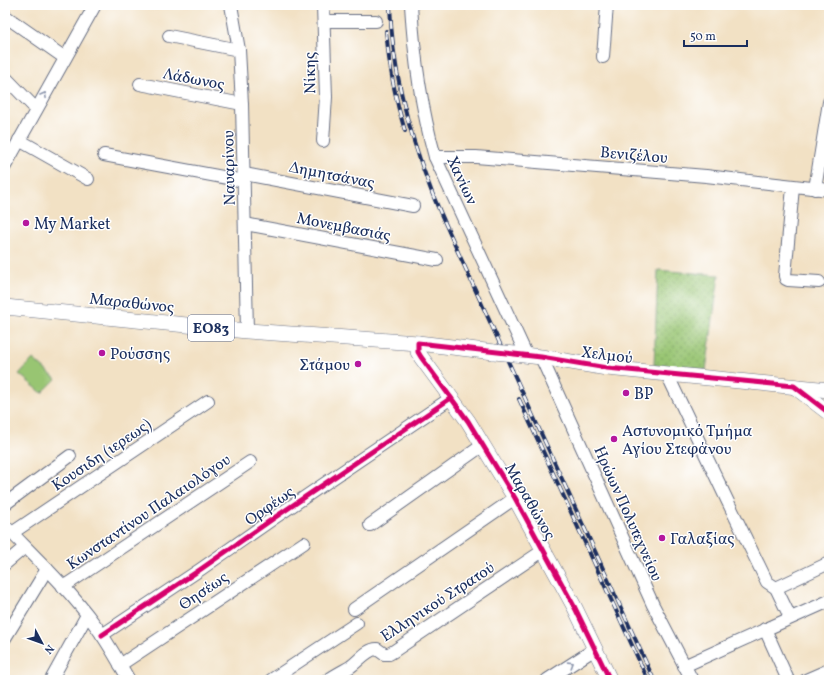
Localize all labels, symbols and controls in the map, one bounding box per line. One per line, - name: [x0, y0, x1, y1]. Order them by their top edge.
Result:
- scale bar: [684, 22, 747, 48]
- text: 50 m: [690, 29, 716, 45]
- street label: Νίκης: [300, 52, 322, 94]
- street label: Λάδωνος: [161, 63, 226, 97]
- one-way arrow: [40, 92, 47, 99]
- street label: Ναυαρίνου: [218, 130, 242, 206]
- street label: Βενιζέλου: [599, 142, 669, 170]
- street label: Χανίων: [440, 153, 482, 209]
- street label: Δημητσάνας: [287, 157, 376, 195]
- street label: Μονεμβασιάς: [295, 208, 393, 248]
- place label: My Market: [34, 214, 111, 236]
- marker: My Market: [21, 218, 31, 228]
- street label: Μαραθώνος: [88, 289, 175, 319]
- road number: ΕΟ83: [188, 315, 234, 341]
- street label: Χελμού: [580, 342, 634, 370]
- place label: Ρούσσης: [110, 344, 170, 366]
- marker: Ρούσσης: [97, 348, 107, 358]
- place label: Στάμου: [299, 355, 350, 377]
- marker: Στάμου: [353, 359, 363, 369]
- place label: BP: [634, 384, 653, 406]
- marker: BP: [621, 388, 631, 398]
- street label: Κουσιδη (ιερεως): [48, 414, 157, 497]
- place label: Αστυνομικό Τμήμα Αγίου Στεφάνου: [622, 421, 753, 461]
- marker: Αστυνομικό Τμήμα Αγίου Στεφάνου: [609, 434, 619, 444]
- street label: Ηρώων Πολυτεχνείου: [587, 443, 667, 585]
- street label: Κωνσταντίνου Παλαιολόγου: [63, 449, 236, 576]
- street label: Μαραθώνος: [498, 460, 560, 544]
- street label: Ορφέως: [241, 481, 300, 532]
- place label: Γαλαξίας: [670, 529, 735, 551]
- marker: Γαλαξίας: [657, 533, 667, 543]
- street label: Ελληνικού Στρατού: [377, 557, 500, 648]
- street label: Θησέως: [175, 567, 233, 616]
- north arrow: [22, 623, 62, 663]
- text: N: [40, 641, 57, 657]
- one-way arrow: [567, 662, 574, 669]

